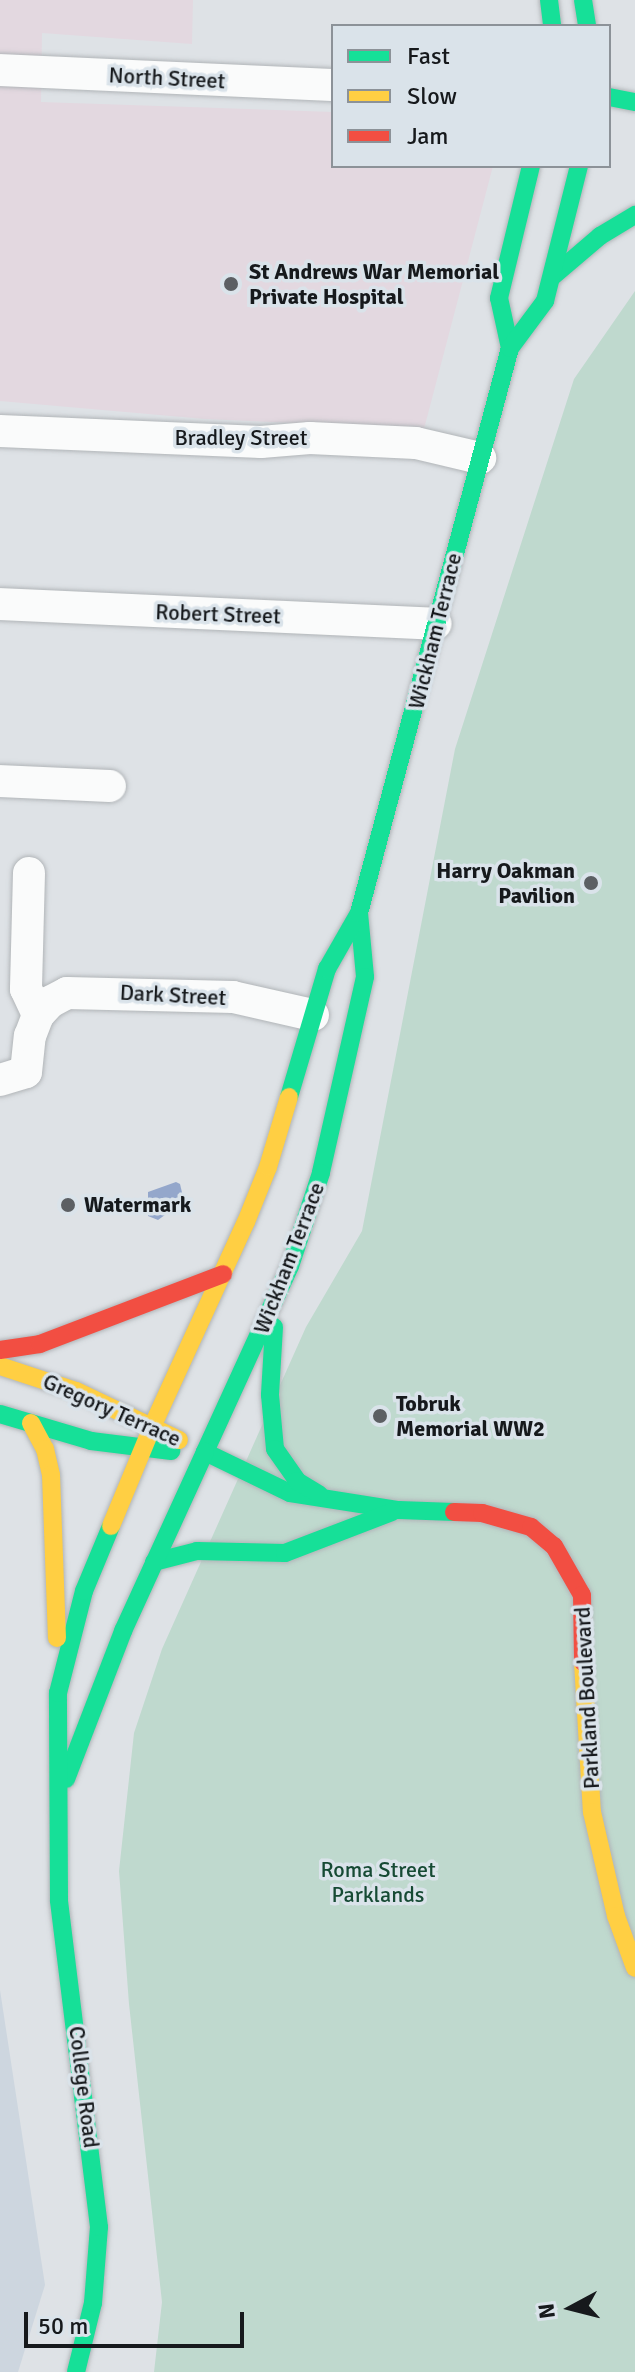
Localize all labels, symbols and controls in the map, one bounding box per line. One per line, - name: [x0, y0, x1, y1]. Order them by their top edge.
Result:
- legend: [331, 24, 611, 168]
- text: Fast: [407, 41, 450, 71]
- street label: North Street: [108, 62, 226, 94]
- text: Slow: [407, 81, 457, 111]
- text: Jam: [407, 121, 448, 151]
- place label: St Andrews War Memorial Private Hospital: [249, 258, 499, 310]
- marker: St Andrews War Memorial Private Hospital: [220, 273, 242, 295]
- street label: Bradley Street: [174, 425, 308, 451]
- street label: Wickham Terrace: [403, 550, 467, 712]
- street label: Robert Street: [155, 599, 281, 629]
- place label: Harry Oakman Pavilion: [436, 857, 575, 908]
- marker: Harry Oakman Pavilion: [582, 874, 600, 892]
- street label: Dark Street: [119, 979, 227, 1011]
- street label: Wickham Terrace: [248, 1179, 330, 1337]
- place label: Watermark: [84, 1192, 191, 1218]
- marker: Watermark: [59, 1196, 77, 1214]
- street label: Gregory Terrace: [39, 1368, 185, 1452]
- place label: Tobruk Memorial WW2: [396, 1390, 545, 1442]
- marker: Tobruk Memorial WW2: [371, 1407, 389, 1425]
- street label: Parkland Boulevard: [569, 1606, 605, 1790]
- park label: Roma Street Parklands: [320, 1856, 436, 1908]
- street label: College Road: [63, 2025, 105, 2149]
- north arrow: [531, 2268, 611, 2348]
- scale bar: [28, 2296, 248, 2346]
- text: N: [532, 2302, 561, 2320]
- text: 50 m: [38, 2311, 88, 2341]

